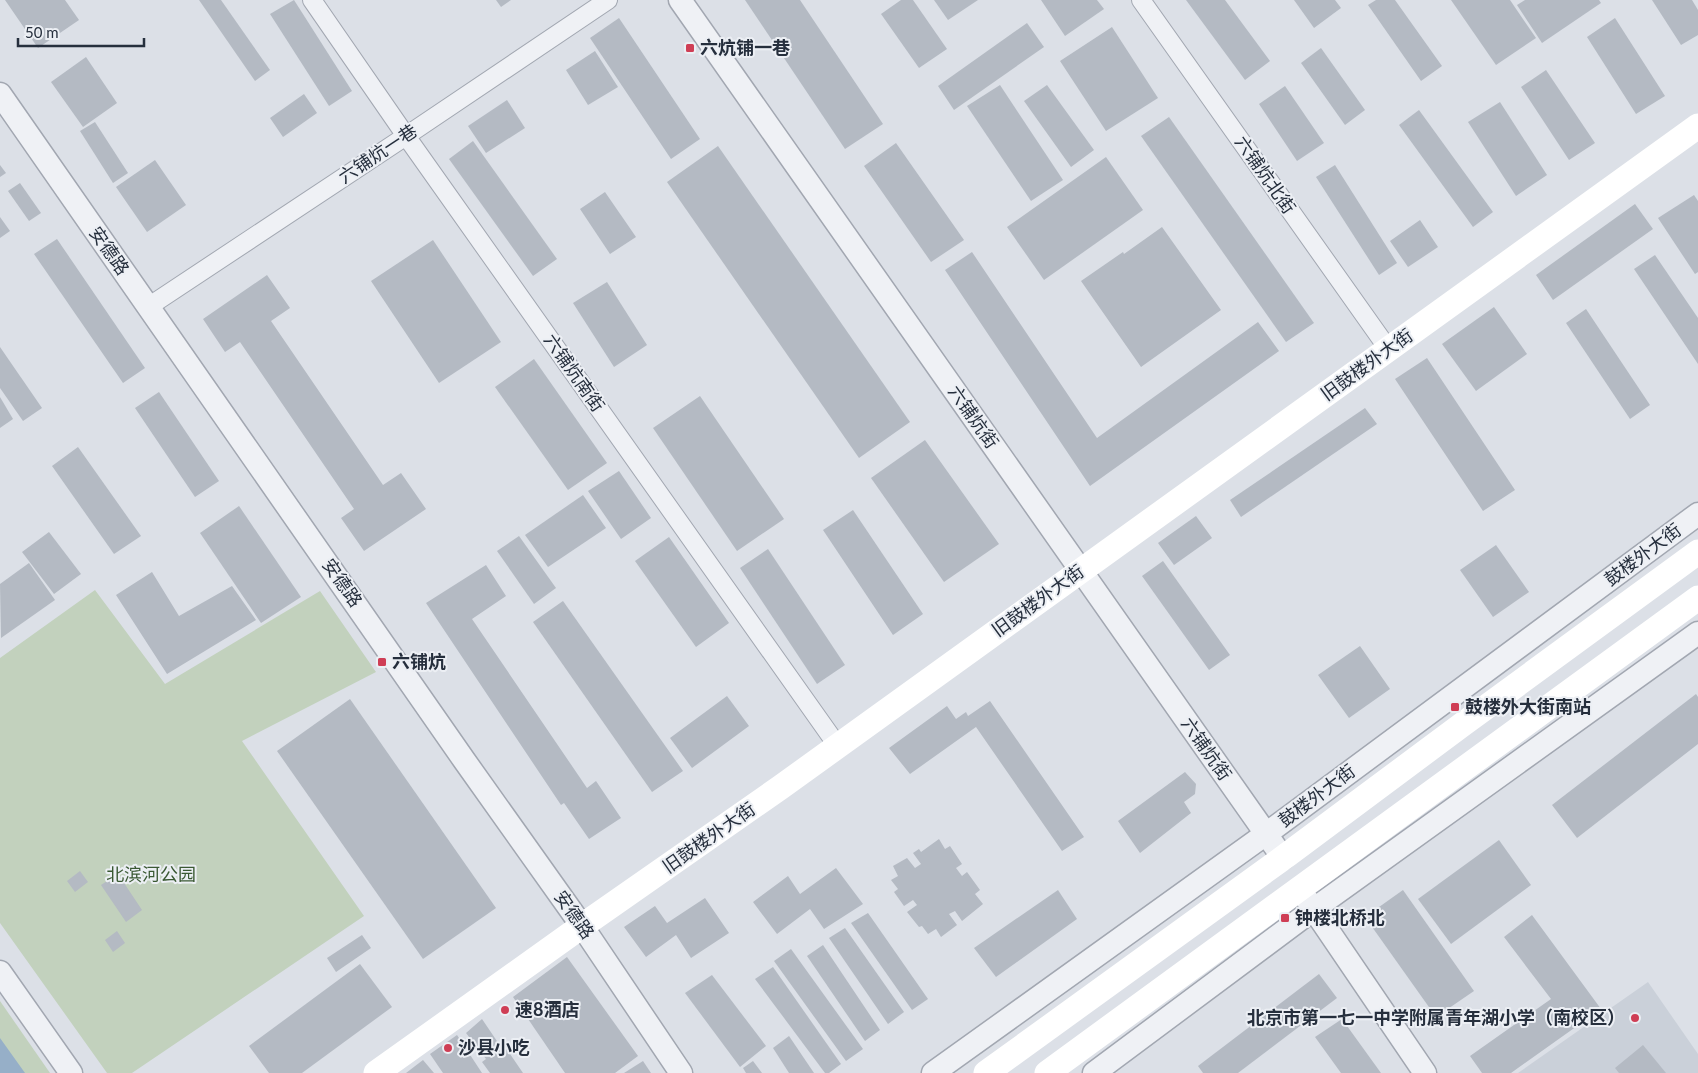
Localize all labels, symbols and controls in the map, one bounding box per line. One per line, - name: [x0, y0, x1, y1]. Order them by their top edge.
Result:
- scale bar: [18, 15, 144, 47]
- text: 50 m: [25, 23, 59, 41]
- place label: 六炕铺一巷: [700, 36, 790, 58]
- marker: 六炕铺一巷: [684, 42, 696, 54]
- street label: 六铺炕一巷: [334, 119, 421, 187]
- street label: 六铺炕北街: [1231, 131, 1301, 218]
- street label: 安德路: [85, 222, 134, 279]
- street label: 旧鼓楼外大街: [1316, 324, 1417, 405]
- street label: 六铺炕南街: [540, 329, 610, 416]
- street label: 六铺炕街: [944, 381, 1003, 452]
- street label: 鼓楼外大街: [1600, 518, 1685, 590]
- street label: 安德路: [318, 554, 367, 611]
- street label: 旧鼓楼外大街: [987, 560, 1088, 641]
- place label: 六铺炕: [392, 650, 446, 672]
- marker: 六铺炕: [376, 656, 388, 668]
- place label: 鼓楼外大街南站: [1465, 695, 1591, 717]
- marker: 鼓楼外大街南站: [1449, 701, 1461, 713]
- street label: 六铺炕街: [1177, 713, 1236, 784]
- street label: 鼓楼外大街: [1274, 759, 1359, 831]
- street label: 旧鼓楼外大街: [658, 797, 759, 877]
- park label: 北滨河公园: [106, 863, 196, 885]
- street label: 安德路: [550, 886, 599, 943]
- place label: 钟楼北桥北: [1295, 906, 1385, 928]
- marker: 钟楼北桥北: [1279, 912, 1291, 924]
- place label: 速8酒店: [515, 998, 579, 1020]
- marker: 速8酒店: [499, 1004, 511, 1016]
- place label: 北京市第一七一中学附属青年湖小学（南校区）: [1247, 1006, 1625, 1028]
- marker: 北京市第一七一中学附属青年湖小学（南校区）: [1629, 1012, 1641, 1024]
- place label: 沙县小吃: [458, 1036, 530, 1058]
- marker: 沙县小吃: [442, 1042, 454, 1054]

